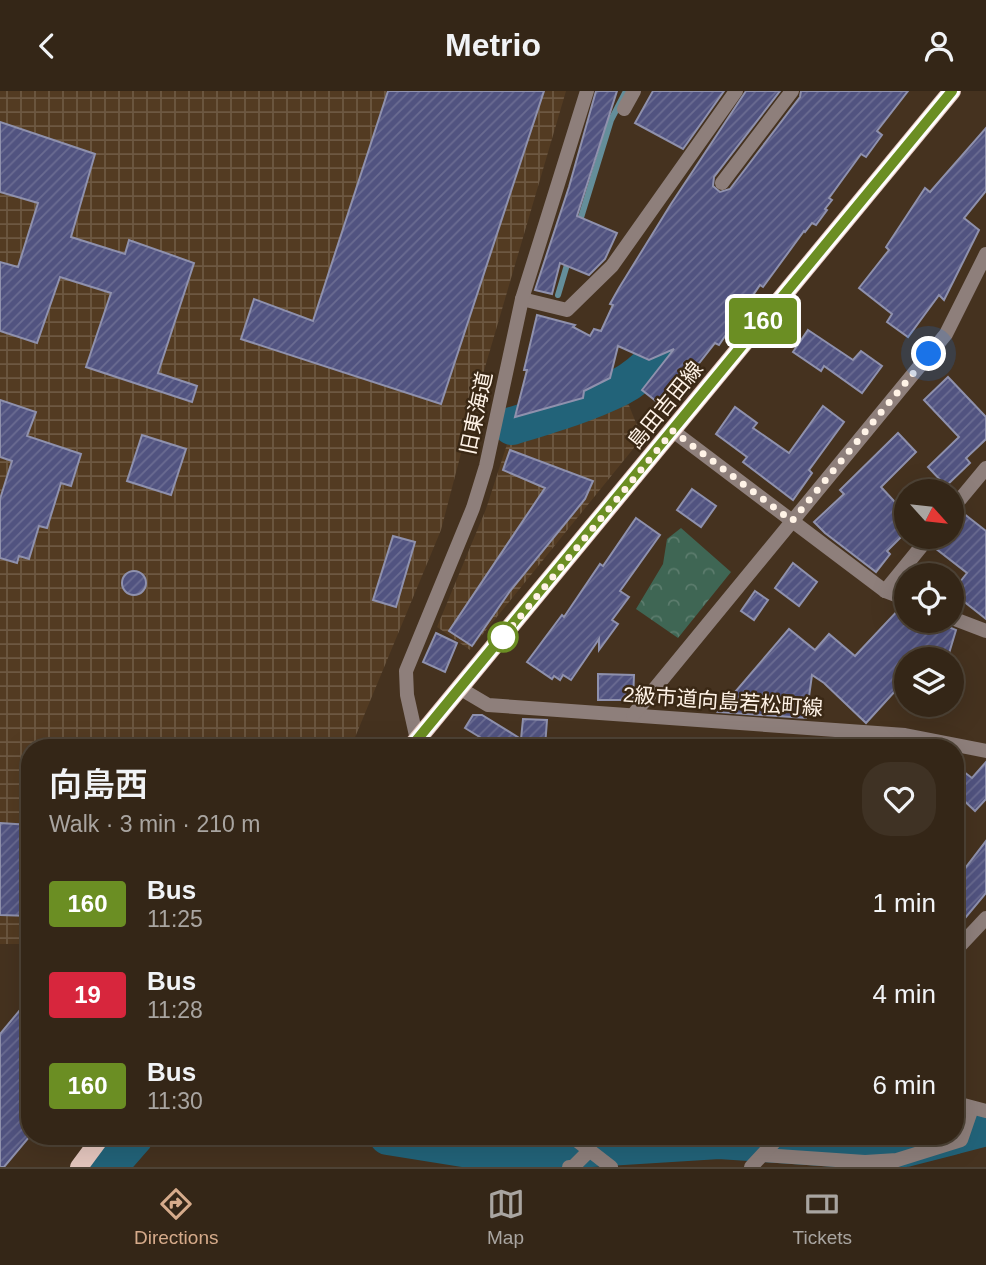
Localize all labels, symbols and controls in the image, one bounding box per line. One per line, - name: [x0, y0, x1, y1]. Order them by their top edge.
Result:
- icon: back: [28, 27, 66, 65]
- text: Metrio: [445, 27, 541, 63]
- icon: person: [920, 27, 958, 65]
- line badge: 160: [723, 298, 803, 344]
- text: 160: [743, 307, 783, 334]
- your location: [911, 336, 946, 371]
- street label: 島田吉田線: [623, 357, 707, 453]
- street label: 旧東海道: [456, 370, 496, 456]
- north arrow: [894, 479, 964, 549]
- map controls: [894, 479, 964, 717]
- button: locate: [894, 563, 964, 633]
- unlabelled marker: [488, 622, 518, 652]
- button: layers: [894, 647, 964, 717]
- street label: 2級市道向島若松町線: [622, 683, 824, 719]
- button: heart: [862, 762, 936, 836]
- text: 向島西: [49, 766, 148, 803]
- text: Walk · 3 min · 210 m: [49, 811, 260, 837]
- text: Bus: [147, 875, 196, 905]
- text: 1 min: [872, 888, 936, 918]
- text: 160: [67, 890, 108, 917]
- text: 11:25: [147, 906, 203, 932]
- text: Bus: [147, 966, 196, 996]
- text: 4 min: [872, 979, 936, 1009]
- text: 19: [74, 981, 101, 1008]
- text: 11:28: [147, 997, 203, 1023]
- text: Bus: [147, 1057, 196, 1087]
- text: 6 min: [872, 1070, 936, 1100]
- text: 160: [67, 1072, 108, 1099]
- text: 11:30: [147, 1088, 203, 1114]
- tab: Directions: [134, 1185, 218, 1249]
- tab: Map: [487, 1185, 525, 1249]
- tab: Tickets: [793, 1185, 852, 1249]

